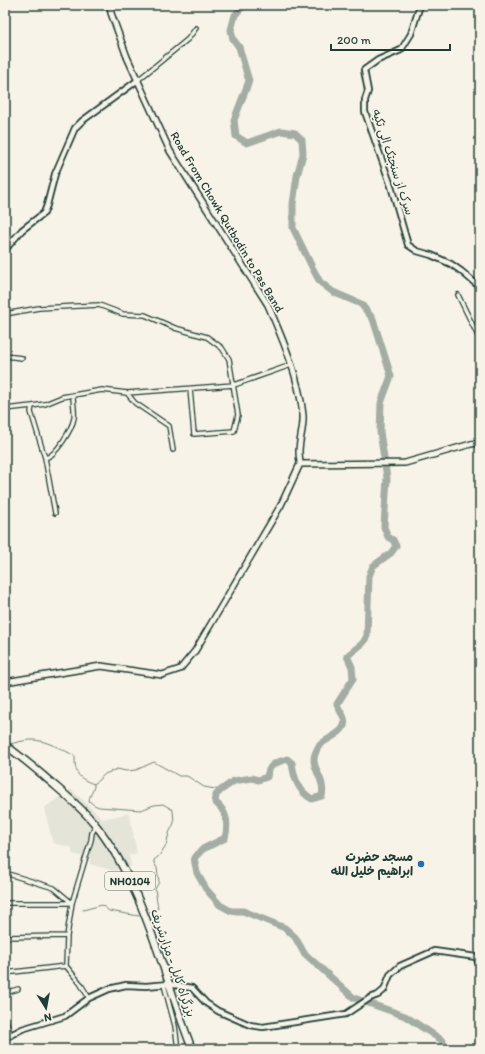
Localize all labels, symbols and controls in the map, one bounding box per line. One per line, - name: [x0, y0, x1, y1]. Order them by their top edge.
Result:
- scale bar: [331, 26, 450, 52]
- text: 200 m: [337, 33, 371, 47]
- street label: سرک از سنجتک الی تکیه: [368, 107, 417, 217]
- street label: Road From Chowk Qutbodin to Pas Band: [167, 129, 287, 315]
- place label: مسجد حضرت ابراهیم خلیل الله: [331, 850, 413, 880]
- marker: مسجد حضرت ابراهیم خلیل الله: [416, 859, 426, 869]
- road number: NH0104: [105, 872, 155, 890]
- street label: بزرگراه کابل - مزارشریف: [147, 907, 198, 1019]
- north arrow: [26, 988, 66, 1028]
- text: N: [43, 1010, 53, 1024]

